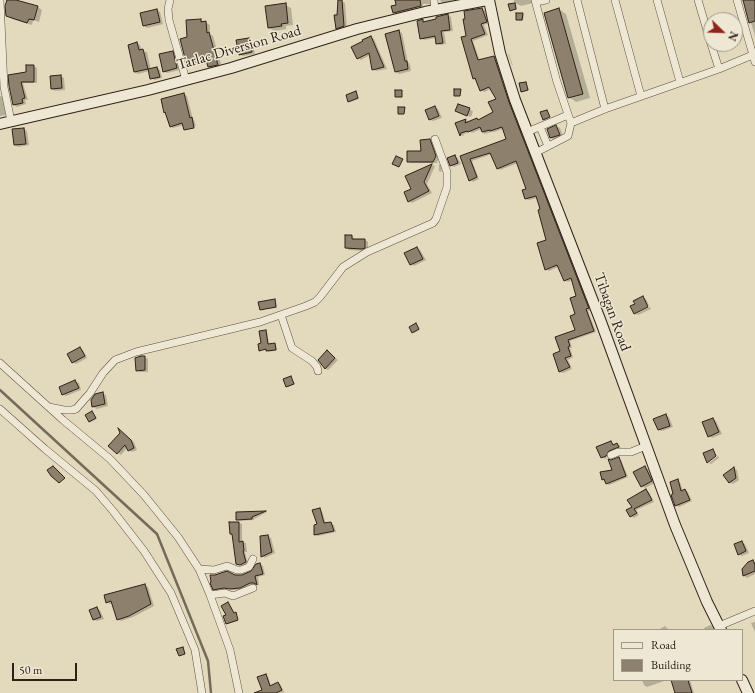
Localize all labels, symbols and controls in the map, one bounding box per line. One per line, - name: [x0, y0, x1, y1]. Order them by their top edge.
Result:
- north arrow: [703, 12, 743, 52]
- street label: Tarlac Diversion Road: [175, 22, 303, 74]
- text: N: [725, 29, 741, 43]
- street label: Tibagan Road: [590, 270, 634, 354]
- legend: [613, 629, 743, 681]
- text: Road: [651, 637, 676, 653]
- scale bar: [14, 655, 79, 681]
- text: Building: [651, 657, 691, 673]
- text: 50 m: [19, 662, 42, 678]

